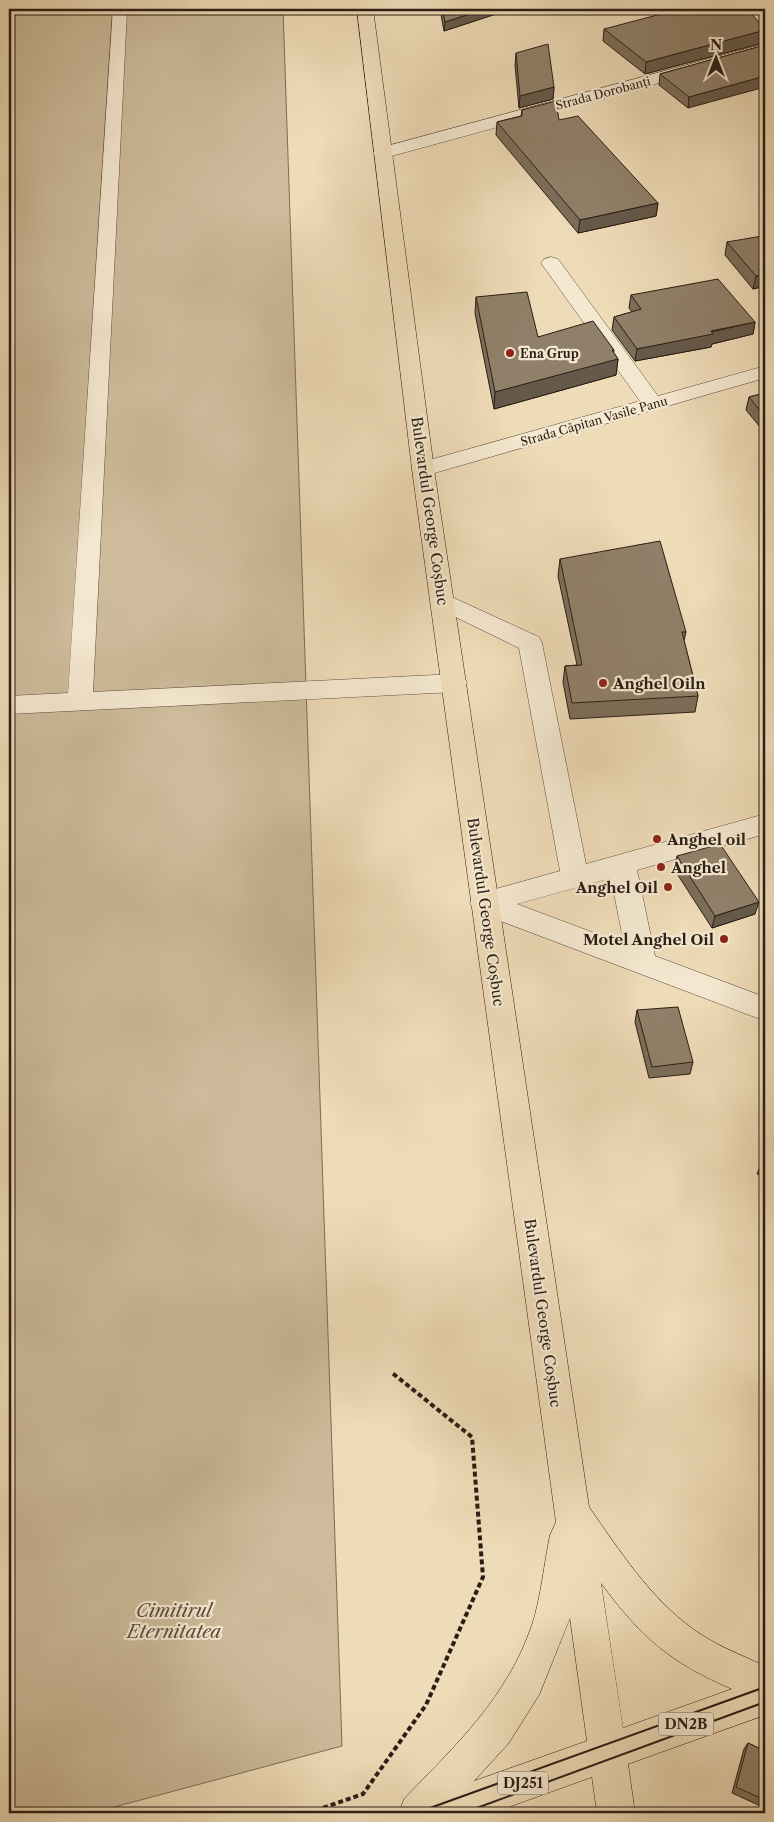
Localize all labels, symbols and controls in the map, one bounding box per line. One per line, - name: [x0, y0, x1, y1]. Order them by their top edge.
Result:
- north arrow: [692, 32, 742, 82]
- text: N: [710, 36, 722, 54]
- street label: Strada Dorobanți: [554, 73, 653, 114]
- place label: Ena Grup: [520, 346, 579, 361]
- marker: Ena Grup: [504, 347, 516, 359]
- street label: Strada Căpitan Vasile Panu: [519, 393, 670, 449]
- street label: Bulevardul George Coșbuc: [407, 415, 453, 607]
- place label: Anghel Oiln: [612, 674, 706, 693]
- marker: Anghel Oiln: [597, 677, 609, 689]
- street label: Bulevardul George Coșbuc: [463, 816, 509, 1008]
- place label: Anghel oil: [666, 830, 746, 849]
- marker: Anghel oil: [651, 833, 663, 845]
- place label: Anghel: [670, 858, 726, 877]
- marker: Anghel: [655, 861, 667, 873]
- place label: Anghel Oil: [575, 878, 658, 897]
- marker: Anghel Oil: [662, 881, 674, 893]
- place label: Motel Anghel Oil: [583, 930, 714, 949]
- marker: Motel Anghel Oil: [718, 933, 730, 945]
- street label: Bulevardul George Coșbuc: [520, 1217, 566, 1409]
- park label: Cimitirul Eternitatea: [125, 1600, 221, 1643]
- road number: DN2B: [658, 1712, 714, 1736]
- road number: DJ251: [498, 1772, 548, 1795]

